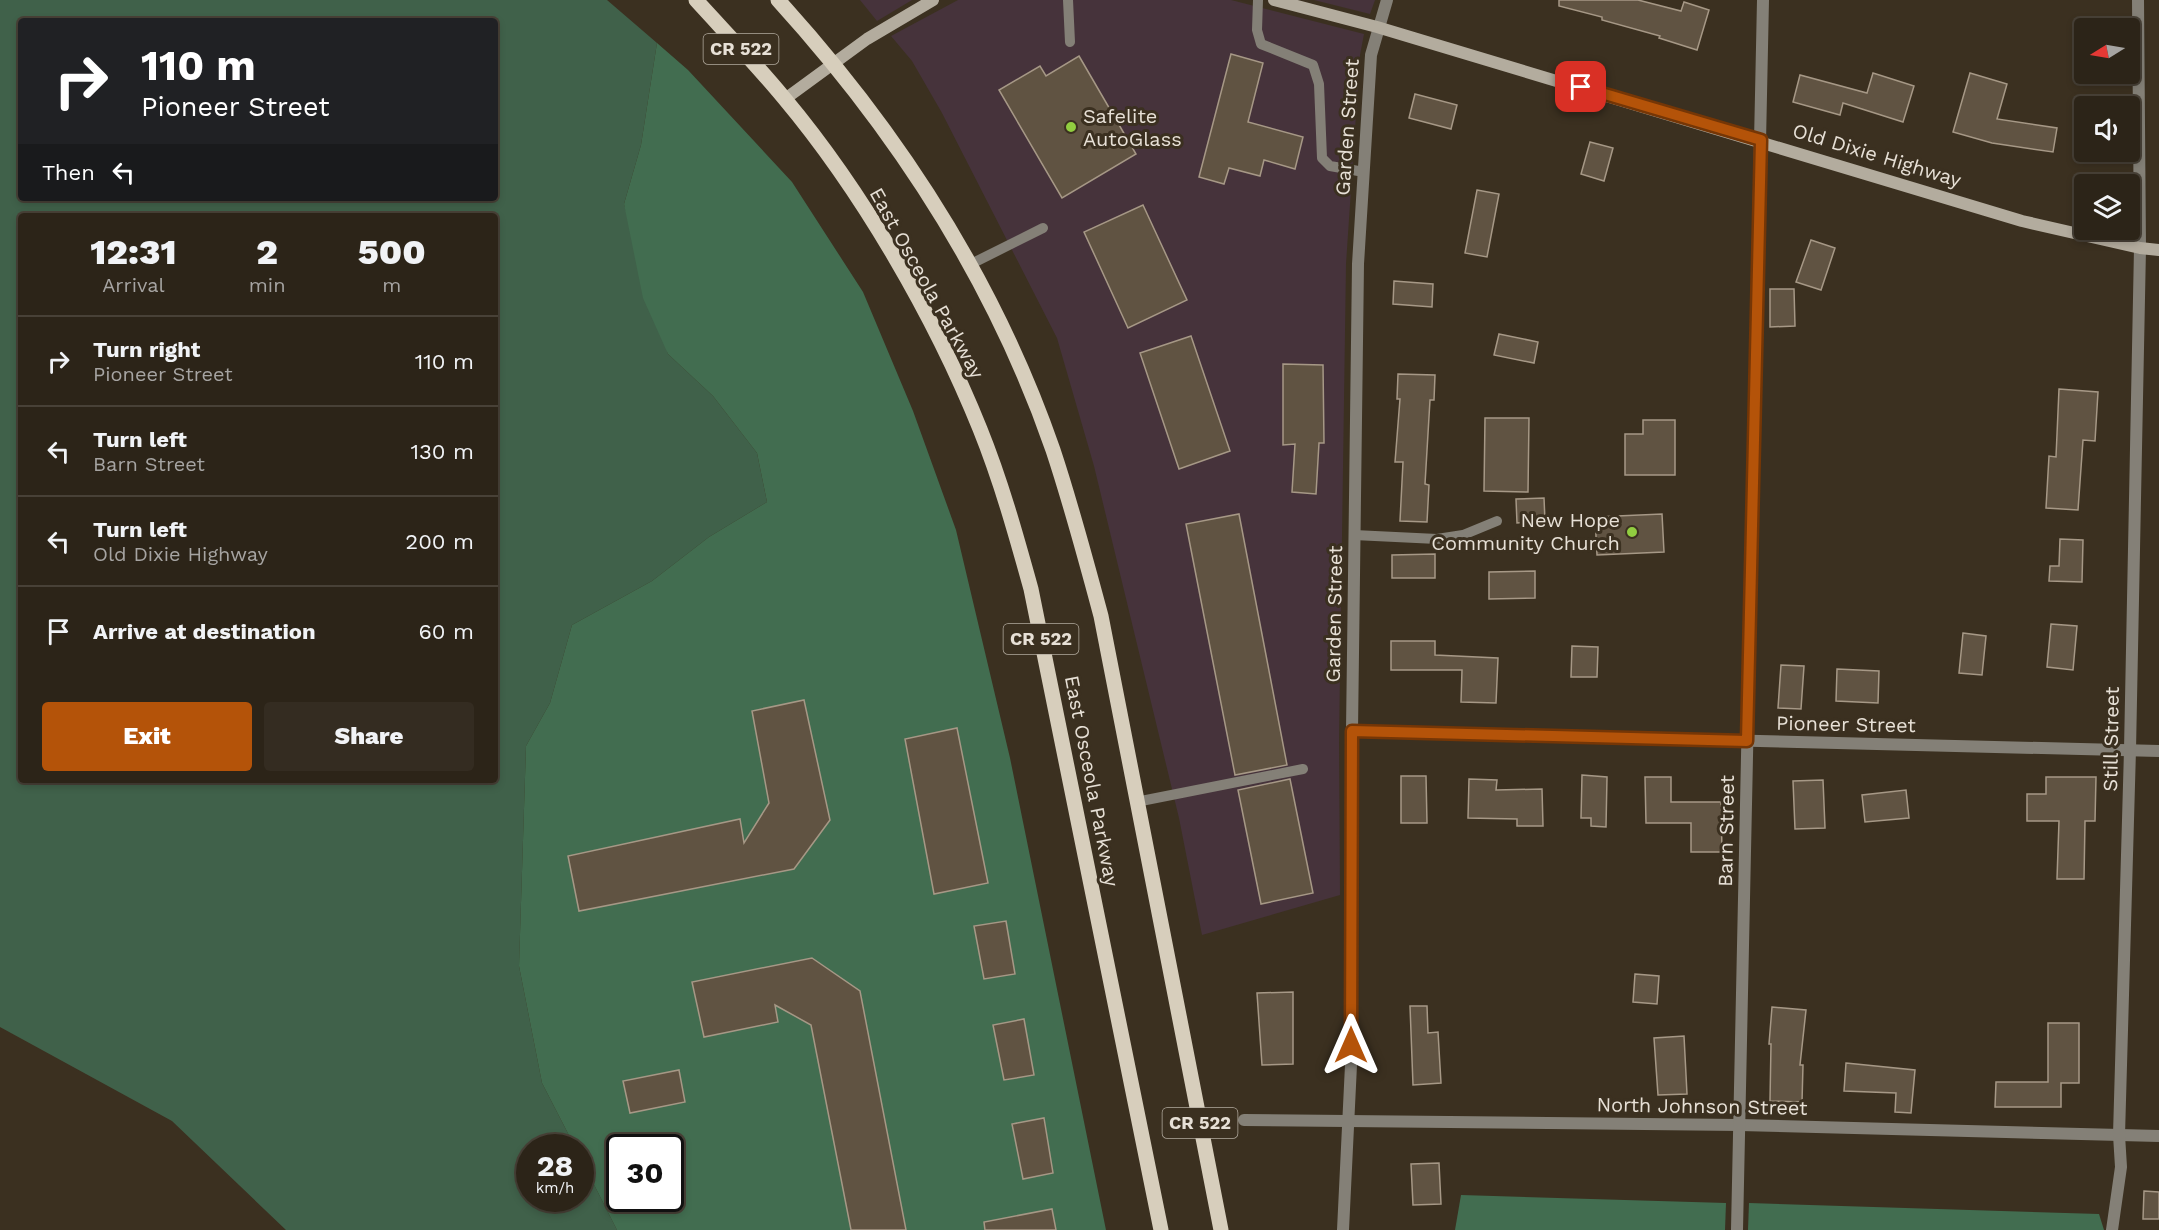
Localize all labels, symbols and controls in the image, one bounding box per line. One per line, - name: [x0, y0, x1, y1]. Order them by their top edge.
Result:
- north arrow: [2074, 18, 2140, 84]
- map controls: [2074, 18, 2140, 240]
- road number: CR 522: [704, 34, 778, 64]
- text: 110 m: [141, 41, 256, 90]
- icon: right: [42, 42, 120, 120]
- street label: Garden Street: [1330, 57, 1364, 196]
- pin: [1555, 61, 1606, 112]
- icon: arrive: [1564, 70, 1597, 103]
- text: Pioneer Street: [141, 91, 330, 123]
- button: sound: [2074, 96, 2140, 162]
- place label: Safelite AutoGlass: [1083, 104, 1182, 151]
- street label: Old Dixie Highway: [1790, 118, 1965, 192]
- marker: Safelite AutoGlass: [1064, 120, 1078, 134]
- icon: left: [107, 156, 140, 189]
- text: Then: [42, 160, 95, 185]
- button: layers: [2074, 174, 2140, 240]
- street label: East Osceola Parkway: [865, 183, 990, 383]
- text: 12:31: [90, 231, 176, 273]
- text: 2: [256, 231, 278, 273]
- text: 500: [358, 231, 426, 273]
- text: Arrival: [102, 273, 165, 297]
- text: min: [249, 273, 286, 297]
- text: m: [382, 273, 401, 297]
- text: Turn right: [93, 337, 200, 362]
- icon: right: [42, 345, 75, 378]
- text: 110 m: [415, 349, 474, 374]
- text: Pioneer Street: [93, 362, 233, 386]
- text: Turn left: [93, 427, 187, 452]
- icon: left: [42, 435, 75, 468]
- text: 130 m: [410, 439, 474, 464]
- text: Barn Street: [93, 452, 205, 476]
- place label: New Hope Community Church: [1431, 508, 1620, 555]
- text: Turn left: [93, 517, 187, 542]
- icon: left: [42, 525, 75, 558]
- marker: New Hope Community Church: [1625, 525, 1639, 539]
- text: 200 m: [405, 529, 474, 554]
- text: Old Dixie Highway: [93, 542, 268, 566]
- street label: Garden Street: [1321, 545, 1347, 683]
- icon: arrive: [42, 615, 75, 648]
- text: Arrive at destination: [93, 619, 316, 644]
- text: 60 m: [418, 619, 474, 644]
- road number: CR 522: [1004, 624, 1078, 654]
- street label: East Osceola Parkway: [1060, 673, 1124, 889]
- street label: Still Street: [2098, 686, 2124, 792]
- button: Exit: [42, 702, 252, 771]
- button: Share: [264, 702, 474, 771]
- street label: Pioneer Street: [1776, 711, 1917, 737]
- street label: Barn Street: [1713, 774, 1739, 887]
- position arrow: [1319, 1013, 1383, 1077]
- street label: North Johnson Street: [1596, 1092, 1808, 1120]
- road number: CR 522: [1162, 1108, 1238, 1138]
- speed limit sign: 30: [606, 1134, 684, 1212]
- text: 28: [537, 1148, 573, 1183]
- text: km/h: [536, 1179, 574, 1197]

